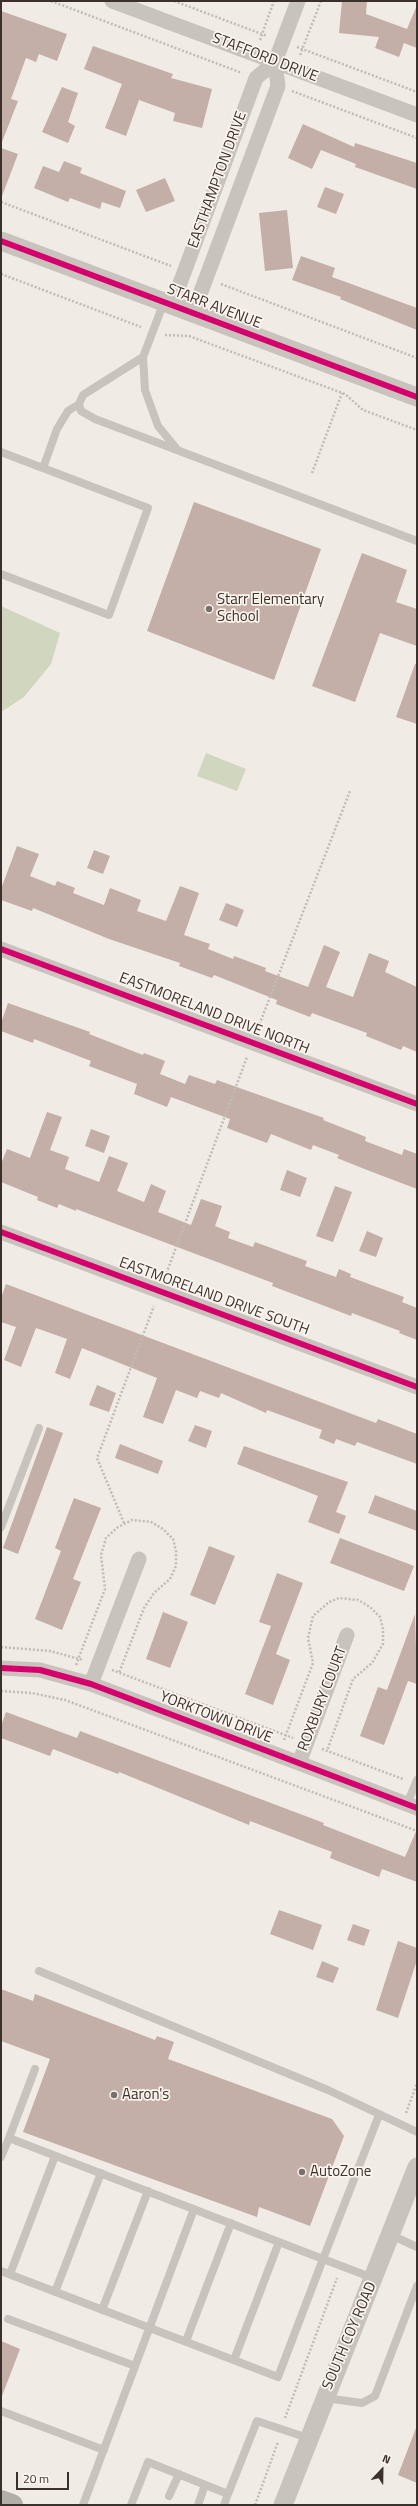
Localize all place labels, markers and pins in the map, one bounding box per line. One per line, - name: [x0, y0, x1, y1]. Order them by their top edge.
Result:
- place label: Starr Elementary School: [217, 591, 324, 626]
- marker: Starr Elementary School: [204, 604, 214, 614]
- place label: Aaron's: [122, 2086, 169, 2104]
- marker: Aaron's: [109, 2090, 119, 2100]
- place label: AutoZone: [310, 2163, 371, 2181]
- marker: AutoZone: [297, 2167, 307, 2177]

